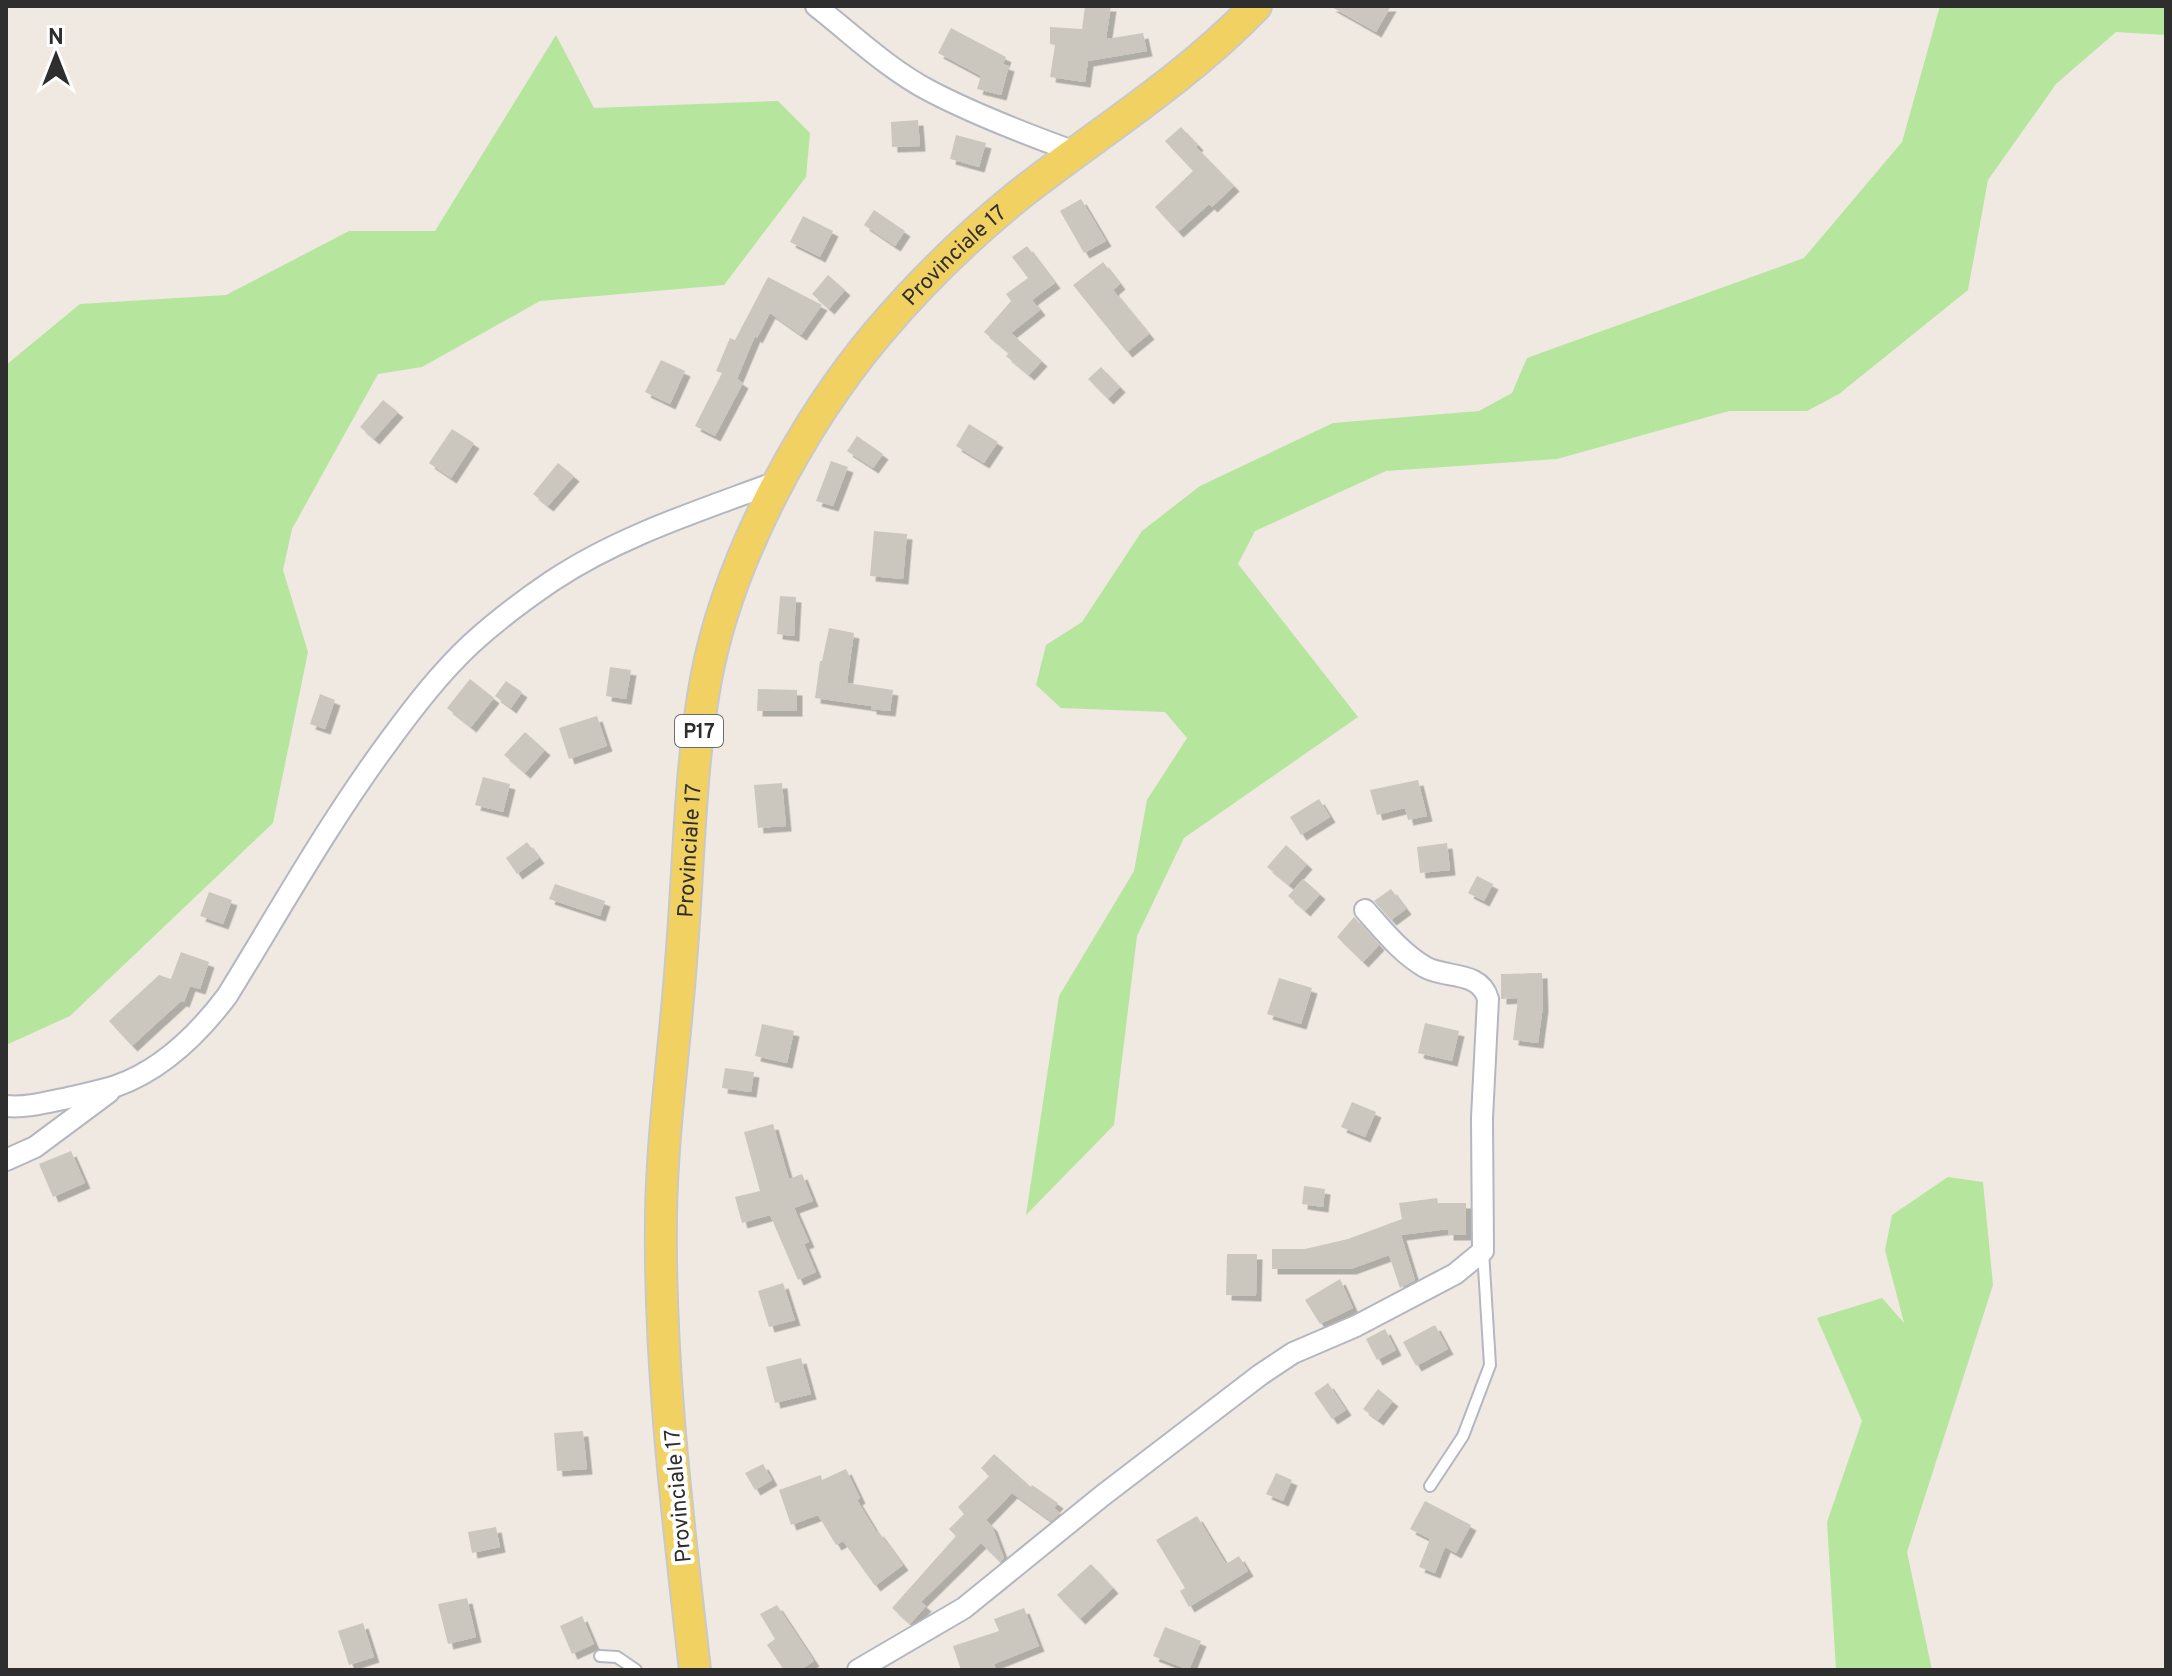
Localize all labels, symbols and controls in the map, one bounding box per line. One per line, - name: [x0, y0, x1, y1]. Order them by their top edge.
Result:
- north arrow: [16, 16, 96, 96]
- text: N: [48, 25, 64, 52]
- street label: Provinciale 17: [898, 200, 1013, 312]
- road number: P17: [675, 715, 723, 747]
- street label: Provinciale 17: [673, 783, 709, 919]
- street label: Provinciale 17: [660, 1428, 699, 1564]

